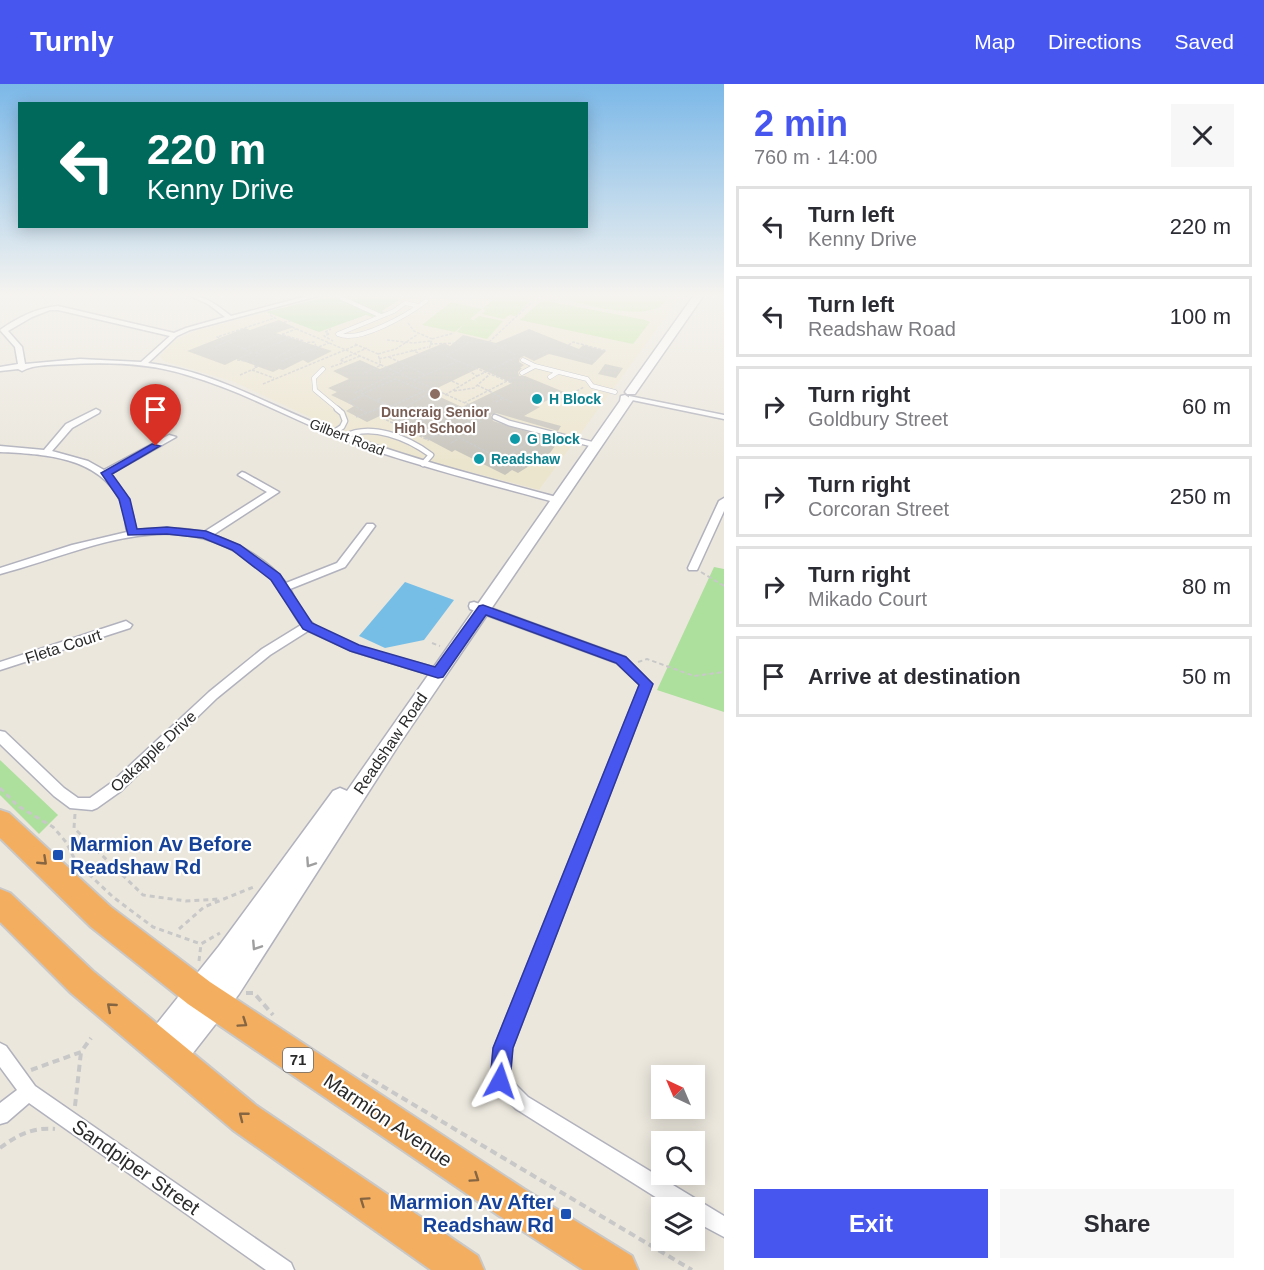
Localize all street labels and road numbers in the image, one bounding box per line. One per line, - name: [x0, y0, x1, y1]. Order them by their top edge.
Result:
- street label: Gilbert Road: [307, 415, 387, 459]
- street label: Fleta Court: [23, 626, 104, 667]
- street label: Readshaw Road: [350, 689, 431, 797]
- street label: Oakapple Drive: [107, 707, 200, 795]
- road number: 71: [283, 1048, 313, 1072]
- street label: Marmion Avenue: [320, 1069, 456, 1171]
- street label: Sandpiper Street: [68, 1115, 204, 1219]

